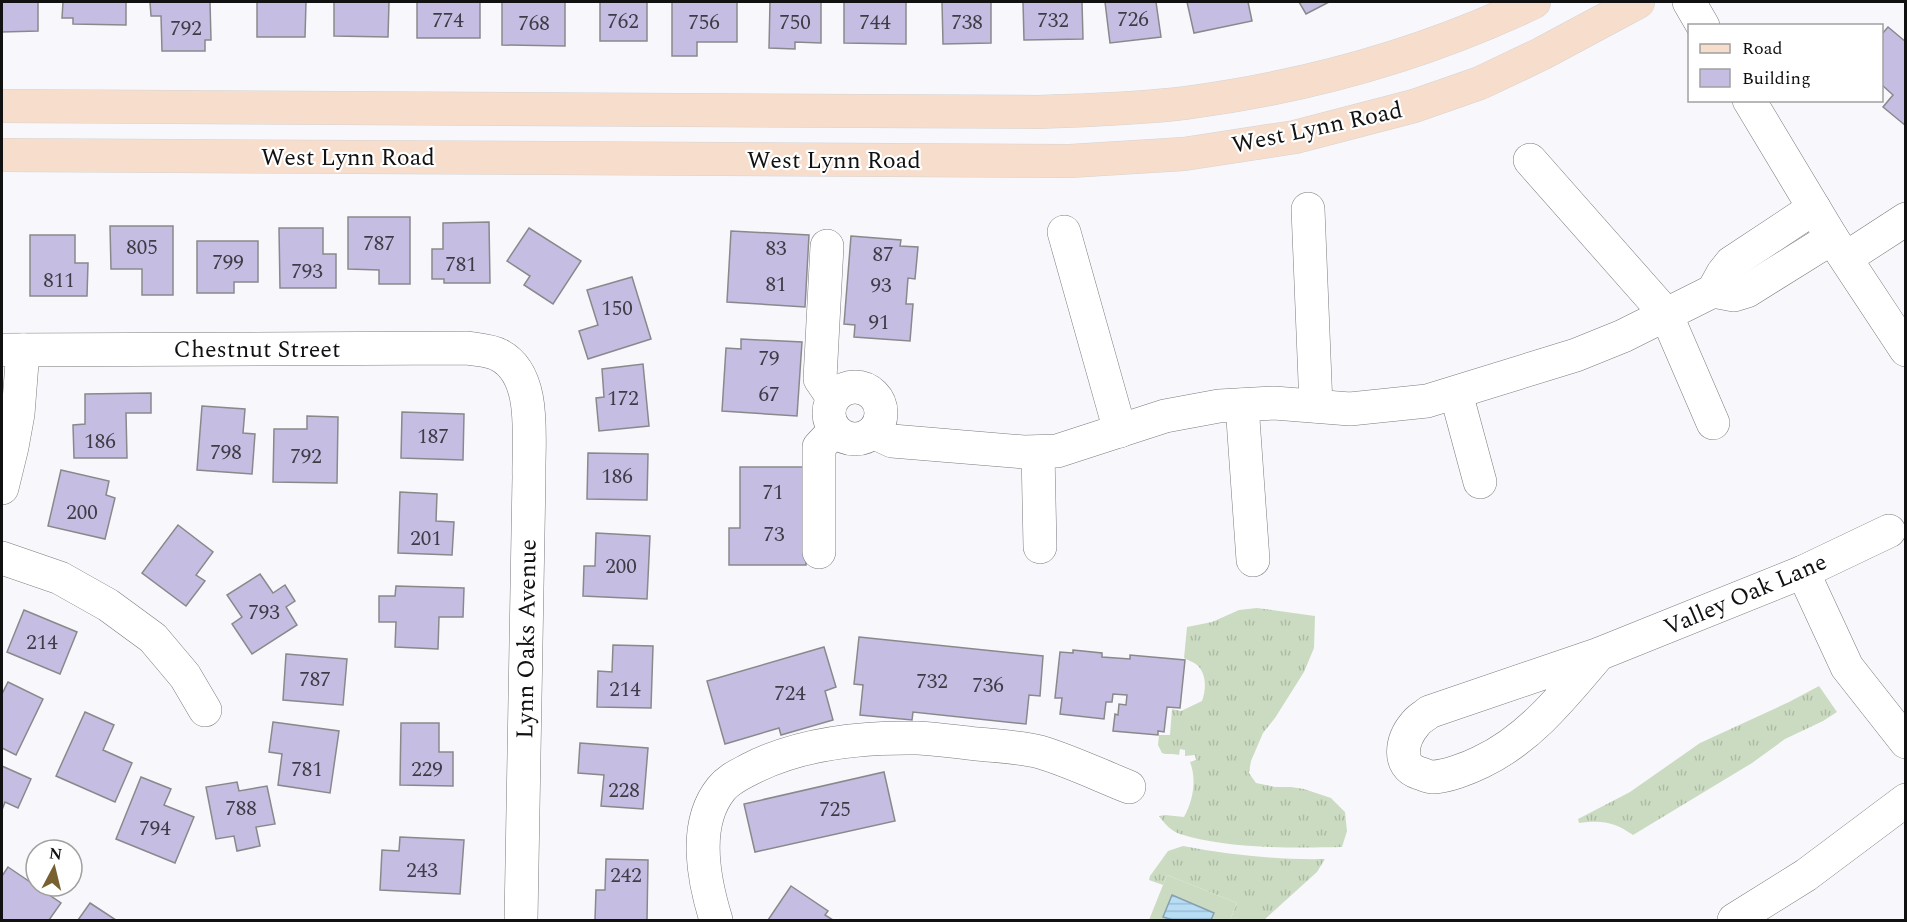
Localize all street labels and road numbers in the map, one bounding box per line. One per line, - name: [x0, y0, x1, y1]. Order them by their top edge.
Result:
- street label: West Lynn Road: [1228, 92, 1406, 164]
- street label: West Lynn Road: [261, 140, 435, 176]
- street label: West Lynn Road: [747, 143, 921, 179]
- street label: Chestnut Street: [174, 332, 340, 368]
- street label: Lynn Oaks Avenue: [507, 539, 547, 739]
- street label: Valley Oak Lane: [1658, 544, 1833, 646]

